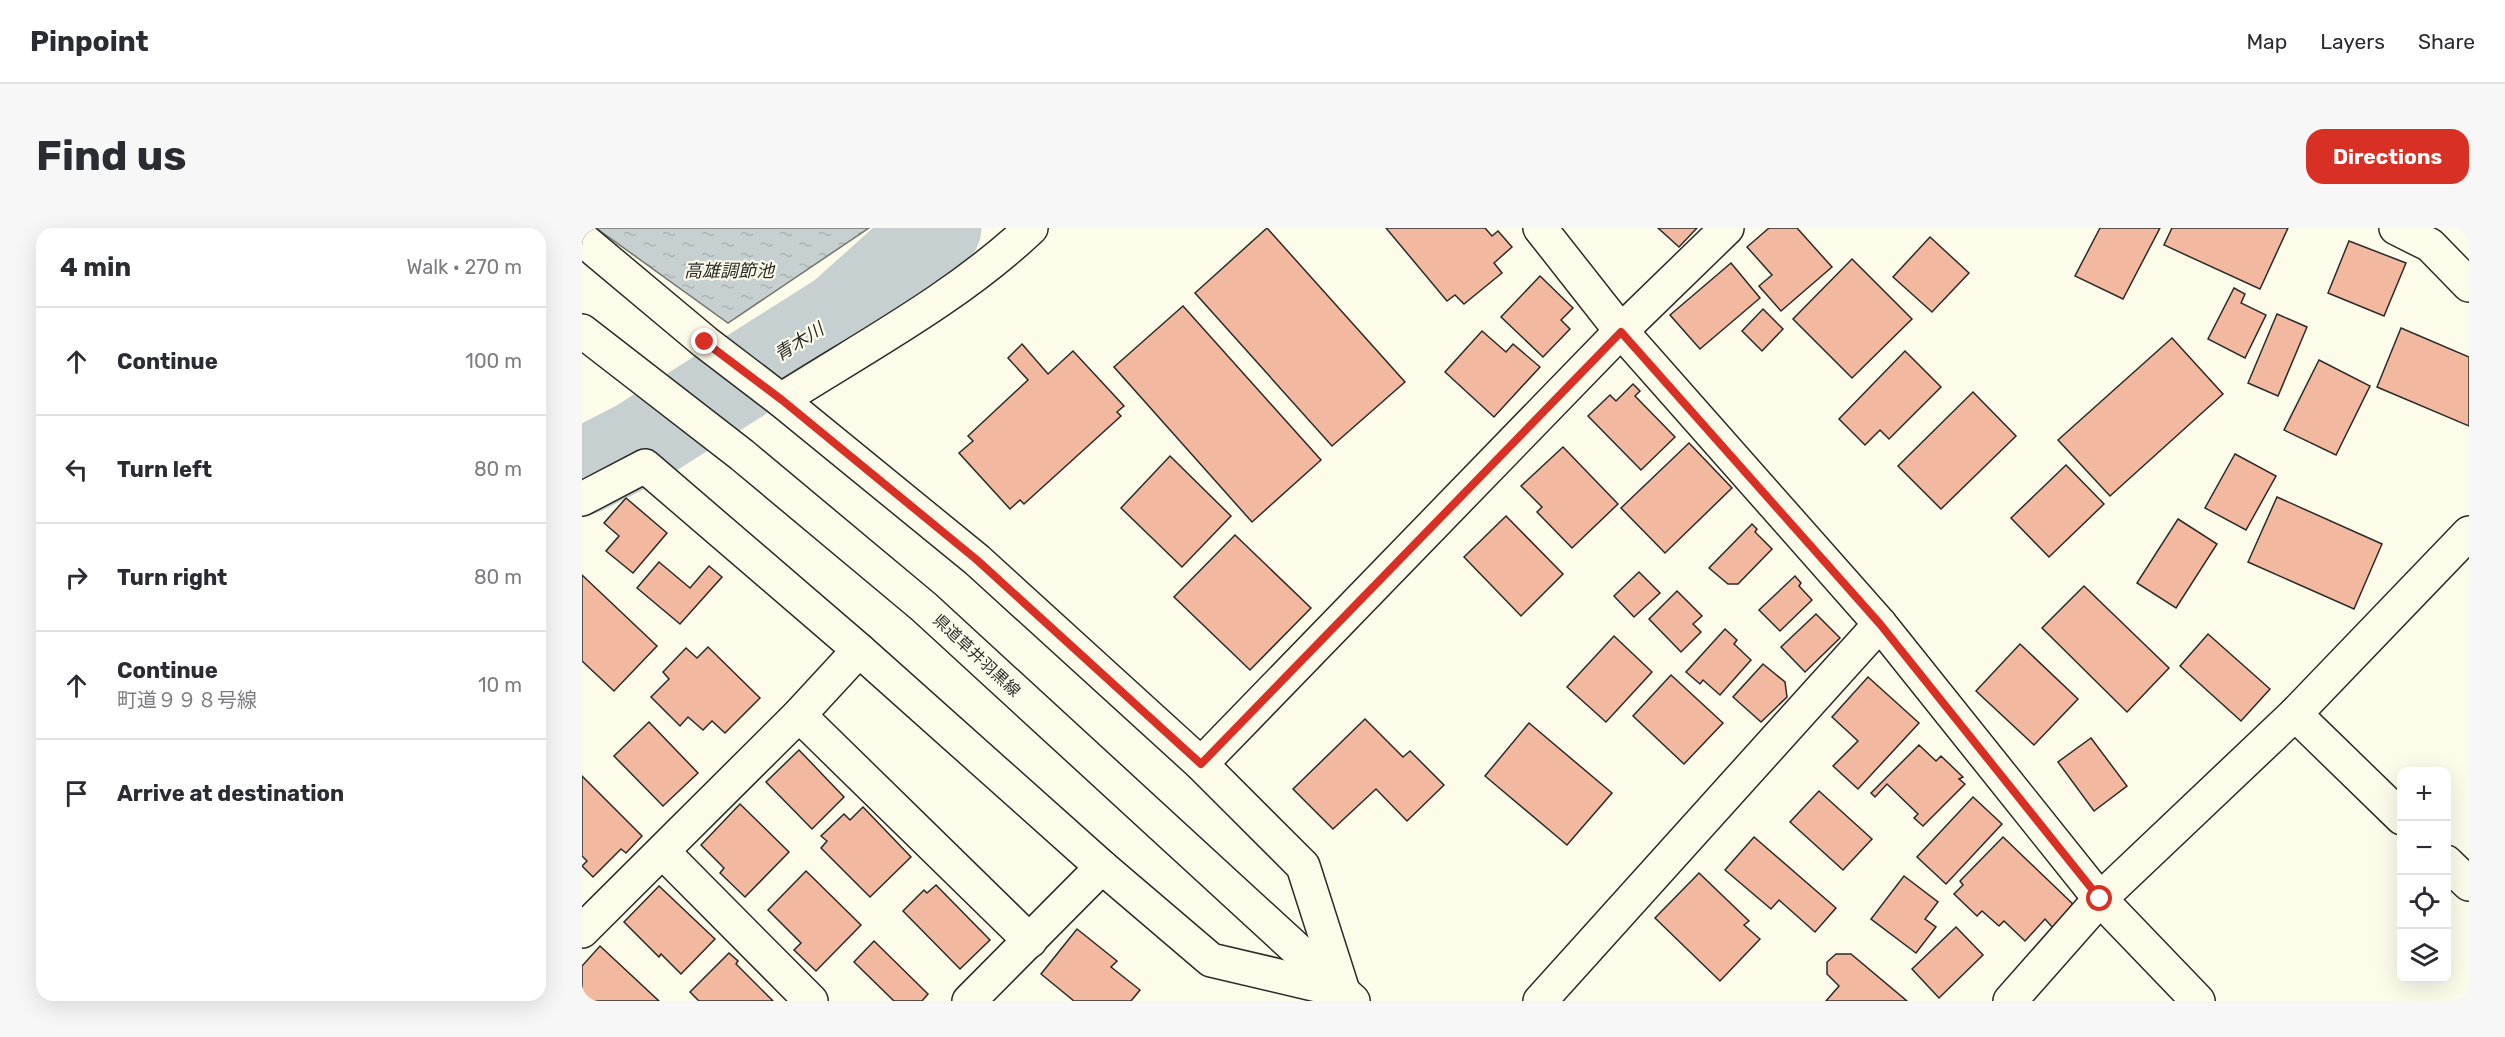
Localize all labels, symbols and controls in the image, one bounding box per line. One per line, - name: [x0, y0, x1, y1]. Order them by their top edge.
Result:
- text: Pinpoint: [30, 25, 149, 58]
- text: Map: [2246, 29, 2287, 54]
- text: Layers: [2320, 29, 2385, 54]
- text: Share: [2418, 29, 2475, 54]
- button: Directions: [2306, 129, 2469, 184]
- text: Find us: [36, 131, 187, 181]
- text: 4 min: [60, 252, 131, 283]
- text: Walk · 270 m: [407, 255, 522, 279]
- water label: 高雄調節池: [684, 260, 776, 282]
- water label: 青木川: [770, 317, 829, 366]
- route end: [691, 328, 717, 354]
- icon: ahead: [60, 345, 93, 378]
- text: Continue: [117, 348, 218, 375]
- text: 100 m: [465, 349, 522, 373]
- icon: left: [60, 453, 93, 486]
- text: Turn left: [117, 456, 212, 483]
- text: 80 m: [474, 457, 522, 481]
- icon: right: [60, 561, 93, 594]
- text: Turn right: [117, 564, 227, 591]
- text: 80 m: [474, 565, 522, 589]
- street label: 県道草井羽黒線: [929, 610, 1024, 701]
- text: Continue: [117, 657, 218, 684]
- icon: ahead: [60, 669, 93, 702]
- text: 10 m: [478, 673, 522, 697]
- text: 町道９９８号線: [117, 688, 257, 712]
- map controls: [2397, 767, 2451, 983]
- button: +: [2397, 767, 2451, 821]
- icon: arrive: [60, 777, 93, 810]
- text: Arrive at destination: [117, 780, 344, 807]
- button: −: [2397, 821, 2451, 875]
- button: locate: [2397, 875, 2451, 929]
- route start: [2086, 885, 2112, 911]
- button: layers: [2397, 929, 2451, 983]

